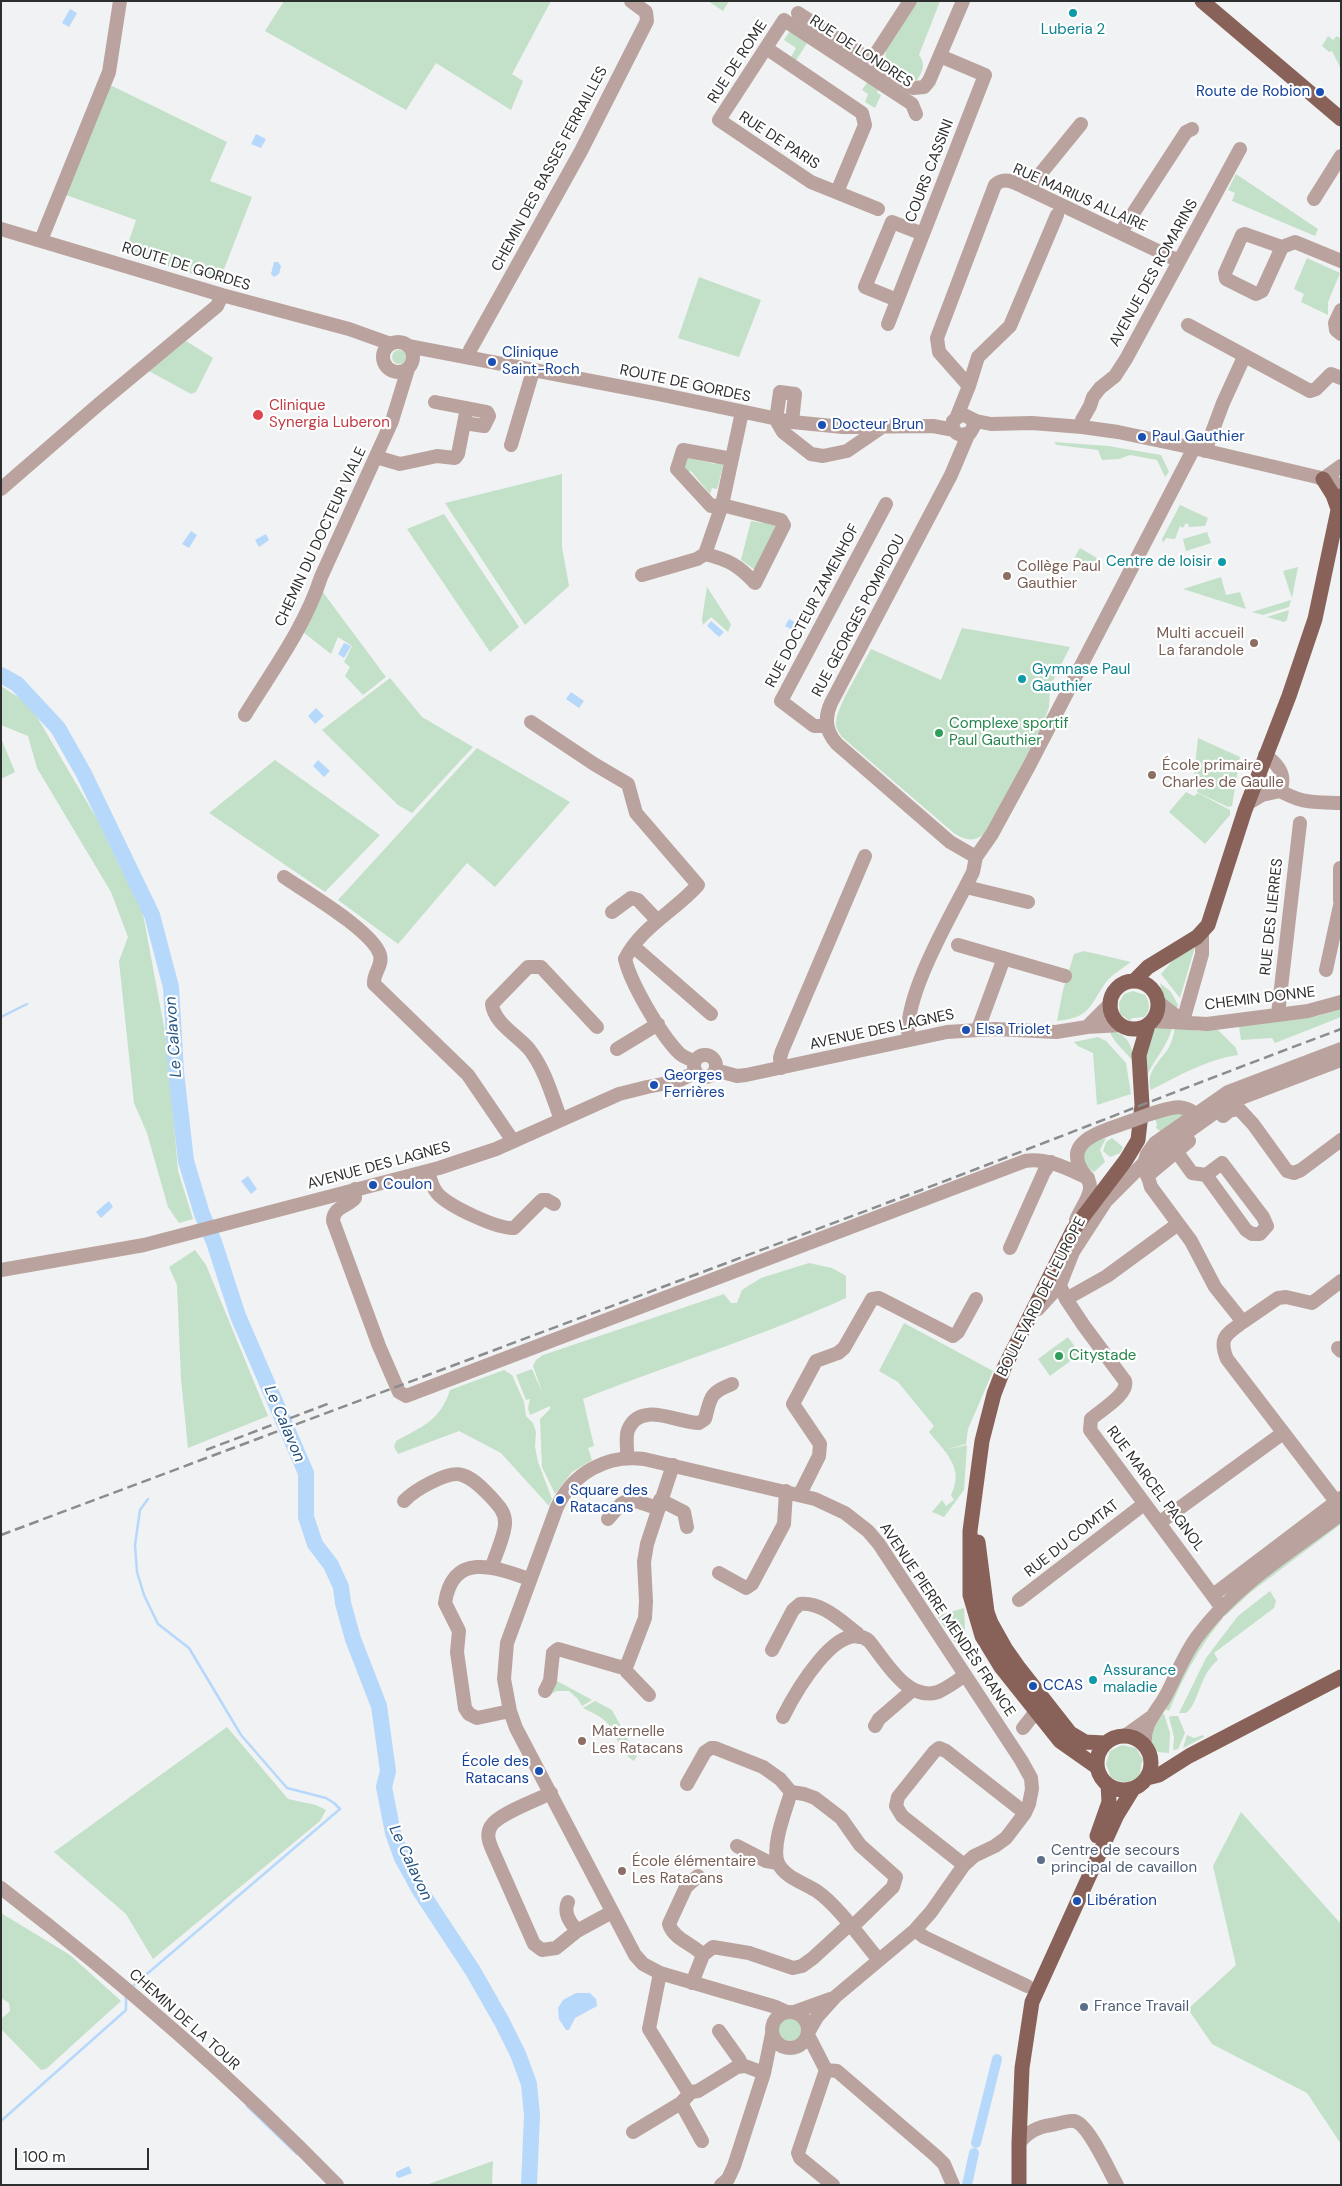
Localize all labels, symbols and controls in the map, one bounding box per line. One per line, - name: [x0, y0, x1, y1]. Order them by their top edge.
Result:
- marker: Luberia 2: [1067, 7, 1079, 19]
- street label: RUE DE LONDRES: [806, 12, 916, 92]
- street label: RUE DE ROME: [704, 17, 772, 107]
- place label: Luberia 2: [1041, 21, 1105, 39]
- street label: CHEMIN DES BASSES FERRAILLES: [488, 63, 612, 275]
- place label: Route de Robion: [1196, 83, 1310, 101]
- marker: Route de Robion: [1314, 86, 1326, 98]
- street label: RUE DE PARIS: [735, 108, 823, 174]
- street label: COURS CASSINI: [902, 117, 958, 225]
- street label: RUE MARIUS ALLAIRE: [1010, 160, 1150, 236]
- street label: AVENUE DES ROMARINS: [1106, 196, 1202, 350]
- street label: ROUTE DE GORDES: [120, 239, 252, 295]
- place label: Clinique Saint-Roch: [502, 344, 580, 379]
- marker: Clinique Saint-Roch: [486, 356, 498, 368]
- street label: ROUTE DE GORDES: [618, 361, 752, 407]
- place label: Clinique Synergia Luberon: [269, 397, 390, 432]
- marker: Clinique Synergia Luberon: [251, 408, 265, 422]
- place label: Docteur Brun: [832, 416, 924, 434]
- marker: Docteur Brun: [816, 419, 828, 431]
- place label: Paul Gauthier: [1152, 428, 1245, 446]
- marker: Paul Gauthier: [1136, 431, 1148, 443]
- street label: CHEMIN DU DOCTEUR VIALE: [271, 444, 371, 630]
- street label: RUE DOCTEUR ZAMENHOF: [762, 521, 864, 691]
- street label: RUE GEORGES POMPIDOU: [809, 532, 909, 700]
- place label: Centre de loisir: [1106, 553, 1212, 571]
- marker: Centre de loisir: [1216, 556, 1228, 568]
- place label: Collège Paul Gauthier: [1017, 558, 1101, 593]
- marker: Collège Paul Gauthier: [1001, 570, 1013, 582]
- place label: Multi accueil La farandole: [1157, 625, 1244, 660]
- marker: Multi accueil La farandole: [1248, 637, 1260, 649]
- place label: Gymnase Paul Gauthier: [1032, 661, 1130, 696]
- marker: Gymnase Paul Gauthier: [1016, 673, 1028, 685]
- place label: Complexe sportif Paul Gauthier: [949, 715, 1069, 750]
- marker: Complexe sportif Paul Gauthier: [933, 727, 945, 739]
- place label: École primaire Charles de Gaulle: [1162, 757, 1284, 792]
- marker: École primaire Charles de Gaulle: [1146, 769, 1158, 781]
- street label: RUE DES LIERRES: [1257, 858, 1287, 976]
- street label: CHEMIN DONNE: [1204, 983, 1316, 1015]
- water label: Le Calavon: [162, 996, 186, 1078]
- street label: AVENUE DES LAGNES: [808, 1006, 956, 1054]
- place label: Elsa Triolet: [976, 1021, 1051, 1039]
- marker: Elsa Triolet: [960, 1024, 972, 1036]
- place label: Georges Ferrières: [664, 1067, 725, 1102]
- marker: Georges Ferrières: [648, 1079, 660, 1091]
- street label: AVENUE DES LAGNES: [306, 1138, 452, 1194]
- place label: Coulon: [383, 1176, 432, 1194]
- marker: Coulon: [367, 1179, 379, 1191]
- street label: BOULEVARD DE L'EUROPE: [994, 1214, 1090, 1380]
- place label: Citystade: [1069, 1347, 1136, 1365]
- marker: Citystade: [1053, 1350, 1065, 1362]
- water label: Le Calavon: [259, 1383, 309, 1465]
- street label: RUE MARCEL PAGNOL: [1102, 1423, 1208, 1555]
- place label: Square des Ratacans: [570, 1482, 648, 1517]
- marker: Square des Ratacans: [554, 1494, 566, 1506]
- street label: RUE DU COMTAT: [1021, 1497, 1123, 1581]
- street label: AVENUE PIERRE MENDÈS FRANCE: [875, 1520, 1019, 1720]
- place label: Assurance maladie: [1103, 1662, 1176, 1697]
- marker: Assurance maladie: [1087, 1674, 1099, 1686]
- place label: CCAS: [1043, 1677, 1083, 1695]
- marker: CCAS: [1027, 1680, 1039, 1692]
- place label: Maternelle Les Ratacans: [592, 1723, 683, 1758]
- marker: Maternelle Les Ratacans: [576, 1735, 588, 1747]
- place label: École des Ratacans: [462, 1753, 529, 1788]
- marker: École des Ratacans: [533, 1765, 545, 1777]
- water label: Le Calavon: [384, 1822, 436, 1904]
- place label: Centre de secours principal de cavaillon: [1051, 1842, 1197, 1877]
- place label: École élémentaire Les Ratacans: [632, 1853, 756, 1888]
- marker: Centre de secours principal de cavaillon: [1035, 1854, 1047, 1866]
- marker: École élémentaire Les Ratacans: [616, 1865, 628, 1877]
- place label: Libération: [1087, 1892, 1157, 1910]
- marker: Libération: [1071, 1895, 1083, 1907]
- street label: CHEMIN DE LA TOUR: [125, 1966, 243, 2074]
- place label: France Travail: [1094, 1998, 1189, 2016]
- marker: France Travail: [1078, 2001, 1090, 2013]
- scale bar: [18, 2138, 151, 2170]
- text: 100 m: [23, 2147, 66, 2167]

